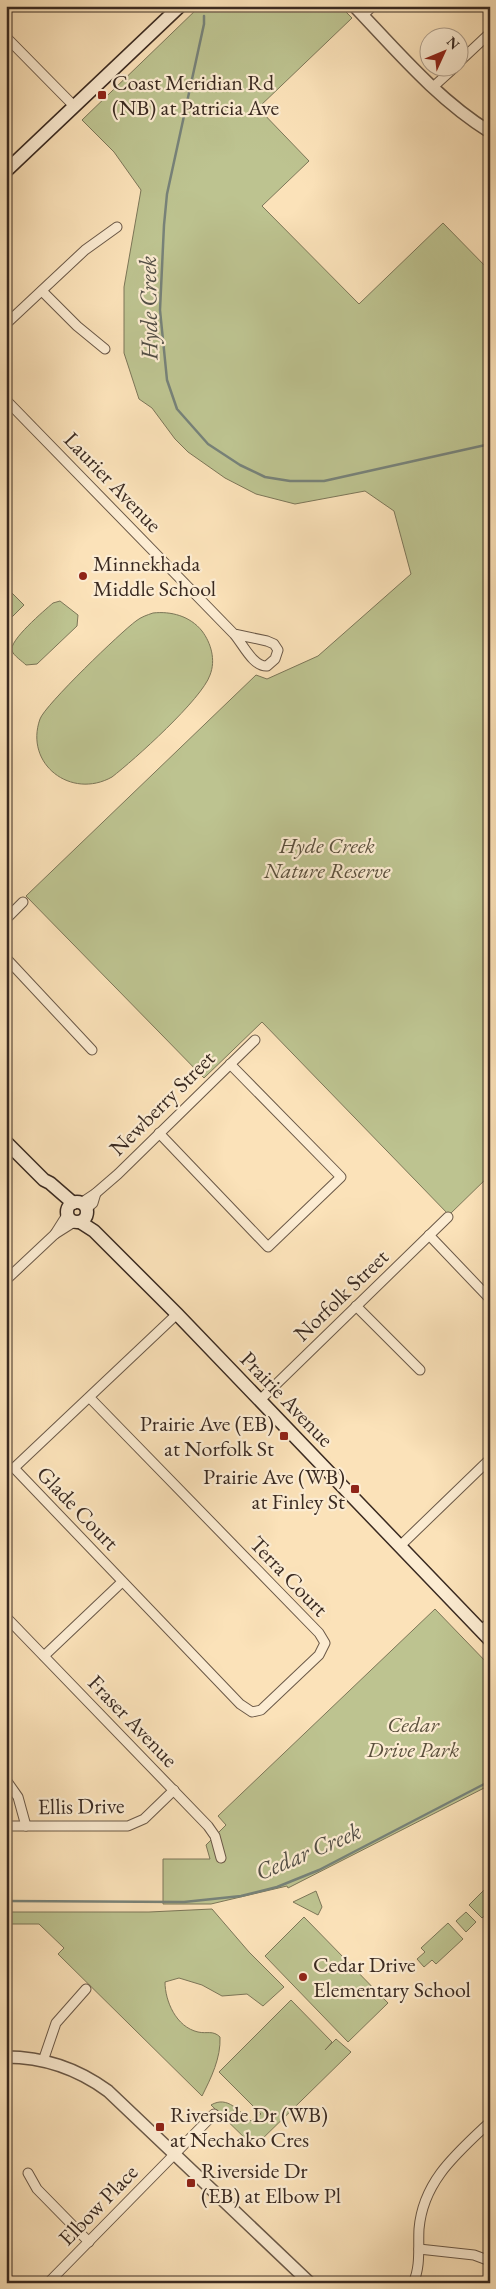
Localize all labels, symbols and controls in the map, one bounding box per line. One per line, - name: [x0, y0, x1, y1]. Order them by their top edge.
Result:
- north arrow: [418, 28, 468, 78]
- text: N: [443, 33, 464, 54]
- place label: Coast Meridian Rd (NB) at Patricia Ave: [112, 68, 279, 122]
- marker: Coast Meridian Rd (NB) at Patricia Ave: [96, 89, 108, 101]
- water label: Hyde Creek: [132, 256, 164, 361]
- street label: Laurier Avenue: [58, 425, 169, 539]
- place label: Minnekhada Middle School: [93, 549, 216, 603]
- marker: Minnekhada Middle School: [77, 570, 89, 582]
- park label: Hyde Creek Nature Reserve: [263, 831, 391, 885]
- street label: Newberry Street: [103, 1044, 221, 1162]
- street label: Norfolk Street: [287, 1242, 395, 1347]
- street label: Prairie Avenue: [234, 1345, 340, 1453]
- place label: Prairie Ave (EB) at Norfolk St: [140, 1409, 274, 1463]
- marker: Prairie Ave (EB) at Norfolk St: [278, 1430, 290, 1442]
- street label: Glade Court: [31, 1460, 126, 1556]
- place label: Prairie Ave (WB) at Finley St: [203, 1462, 345, 1516]
- marker: Prairie Ave (WB) at Finley St: [349, 1483, 361, 1495]
- street label: Terra Court: [243, 1530, 335, 1623]
- street label: Fraser Avenue: [82, 1668, 185, 1774]
- park label: Cedar Drive Park: [366, 1710, 459, 1764]
- street label: Ellis Drive: [37, 1791, 125, 1821]
- water label: Cedar Creek: [250, 1815, 366, 1887]
- place label: Cedar Drive Elementary School: [313, 1950, 471, 2004]
- marker: Cedar Drive Elementary School: [297, 1971, 309, 1983]
- place label: Riverside Dr (WB) at Nechako Cres: [170, 2100, 328, 2154]
- marker: Riverside Dr (WB) at Nechako Cres: [154, 2121, 166, 2133]
- place label: Riverside Dr (EB) at Elbow Pl: [201, 2156, 341, 2210]
- street label: Elbow Place: [52, 2158, 144, 2252]
- marker: Riverside Dr (EB) at Elbow Pl: [185, 2177, 197, 2189]

